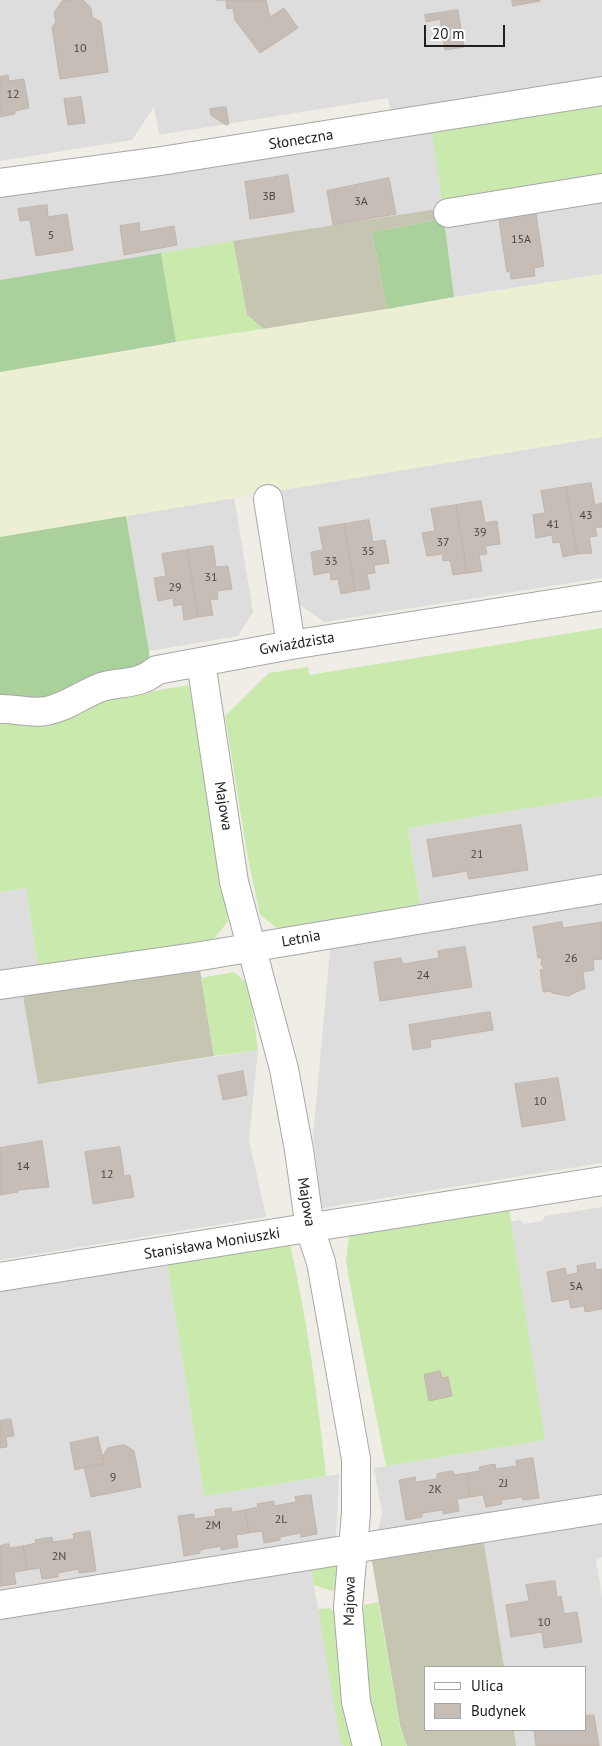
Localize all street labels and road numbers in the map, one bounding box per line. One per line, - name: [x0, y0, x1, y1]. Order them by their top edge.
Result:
- street label: Słoneczna: [268, 126, 334, 154]
- street label: Gwiaździsta: [258, 629, 336, 659]
- street label: Majowa: [210, 780, 236, 832]
- street label: Letnia: [280, 927, 322, 951]
- street label: Majowa: [293, 1176, 319, 1228]
- street label: Stanisława Moniuszki: [143, 1224, 281, 1264]
- street label: Majowa: [341, 1576, 359, 1626]

